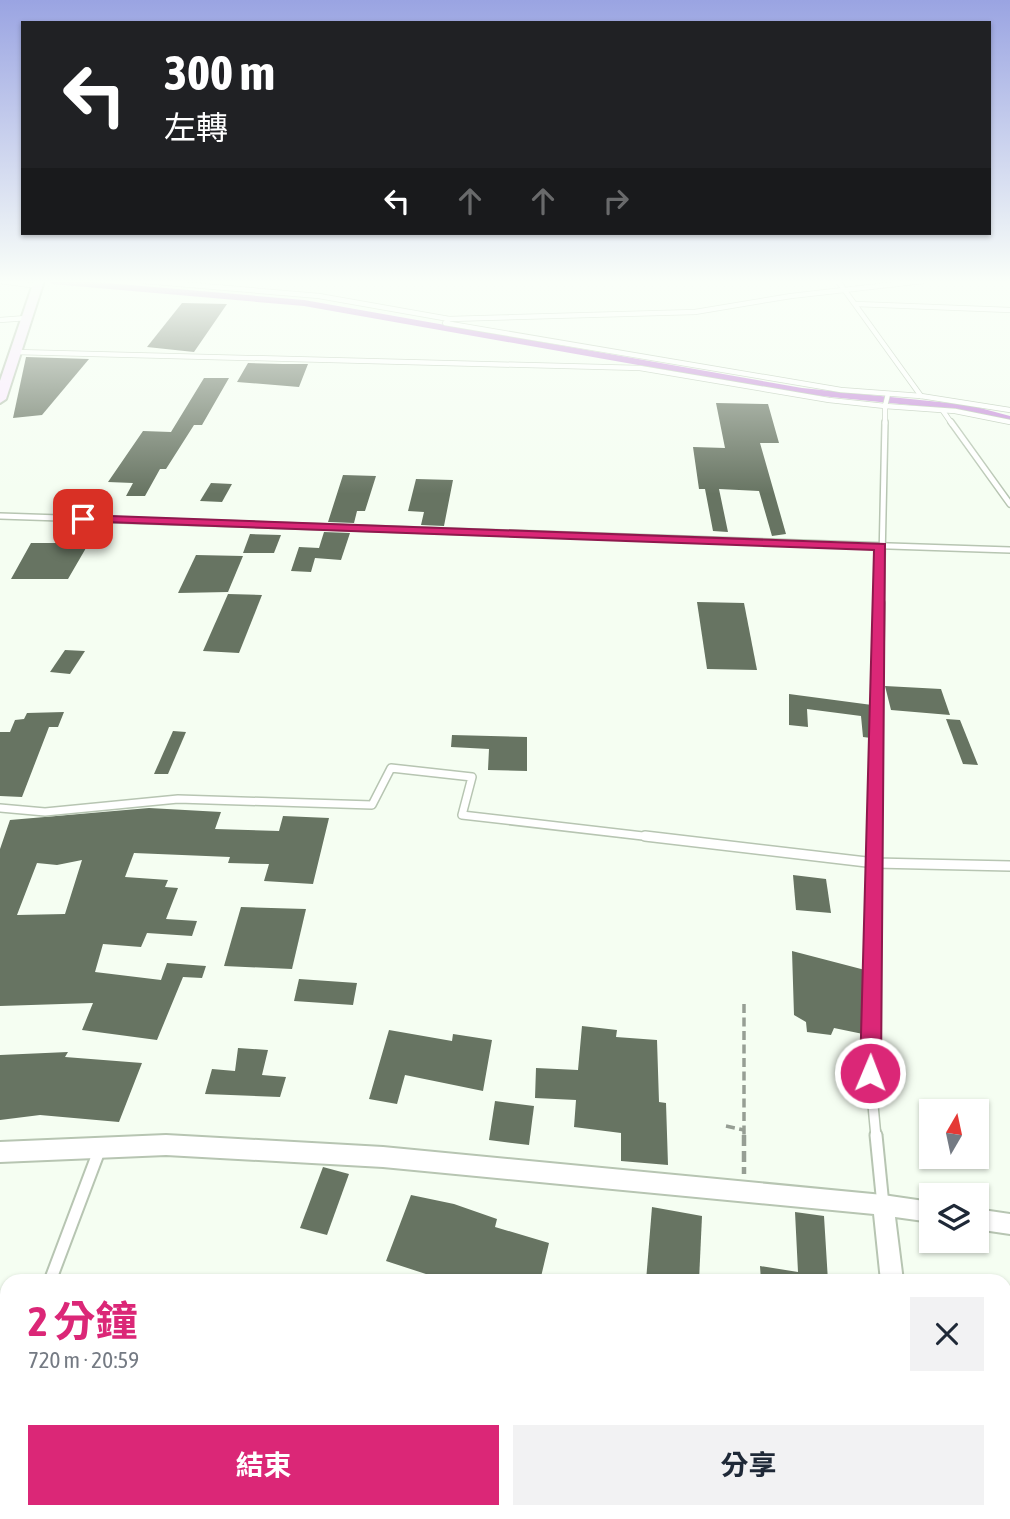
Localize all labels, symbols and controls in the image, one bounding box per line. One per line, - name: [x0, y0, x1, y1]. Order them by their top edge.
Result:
- text: 300 m: [164, 44, 275, 100]
- icon: left: [49, 49, 140, 140]
- text: 左轉: [164, 109, 228, 146]
- icon: left: [378, 182, 416, 220]
- icon: ahead: [451, 182, 489, 220]
- icon: ahead: [524, 182, 562, 220]
- icon: right: [597, 182, 635, 220]
- pin: [53, 489, 113, 549]
- icon: arrive: [64, 500, 102, 538]
- position arrow: [833, 1036, 907, 1110]
- north arrow: [919, 1099, 989, 1169]
- map controls: [919, 1099, 989, 1253]
- button: layers: [919, 1183, 989, 1253]
- text: 2 分鐘: [28, 1297, 138, 1345]
- button: close: [910, 1297, 984, 1371]
- text: 720 m · 20:59: [28, 1347, 139, 1373]
- button: 結束: [28, 1425, 499, 1505]
- button: 分享: [513, 1425, 984, 1505]

